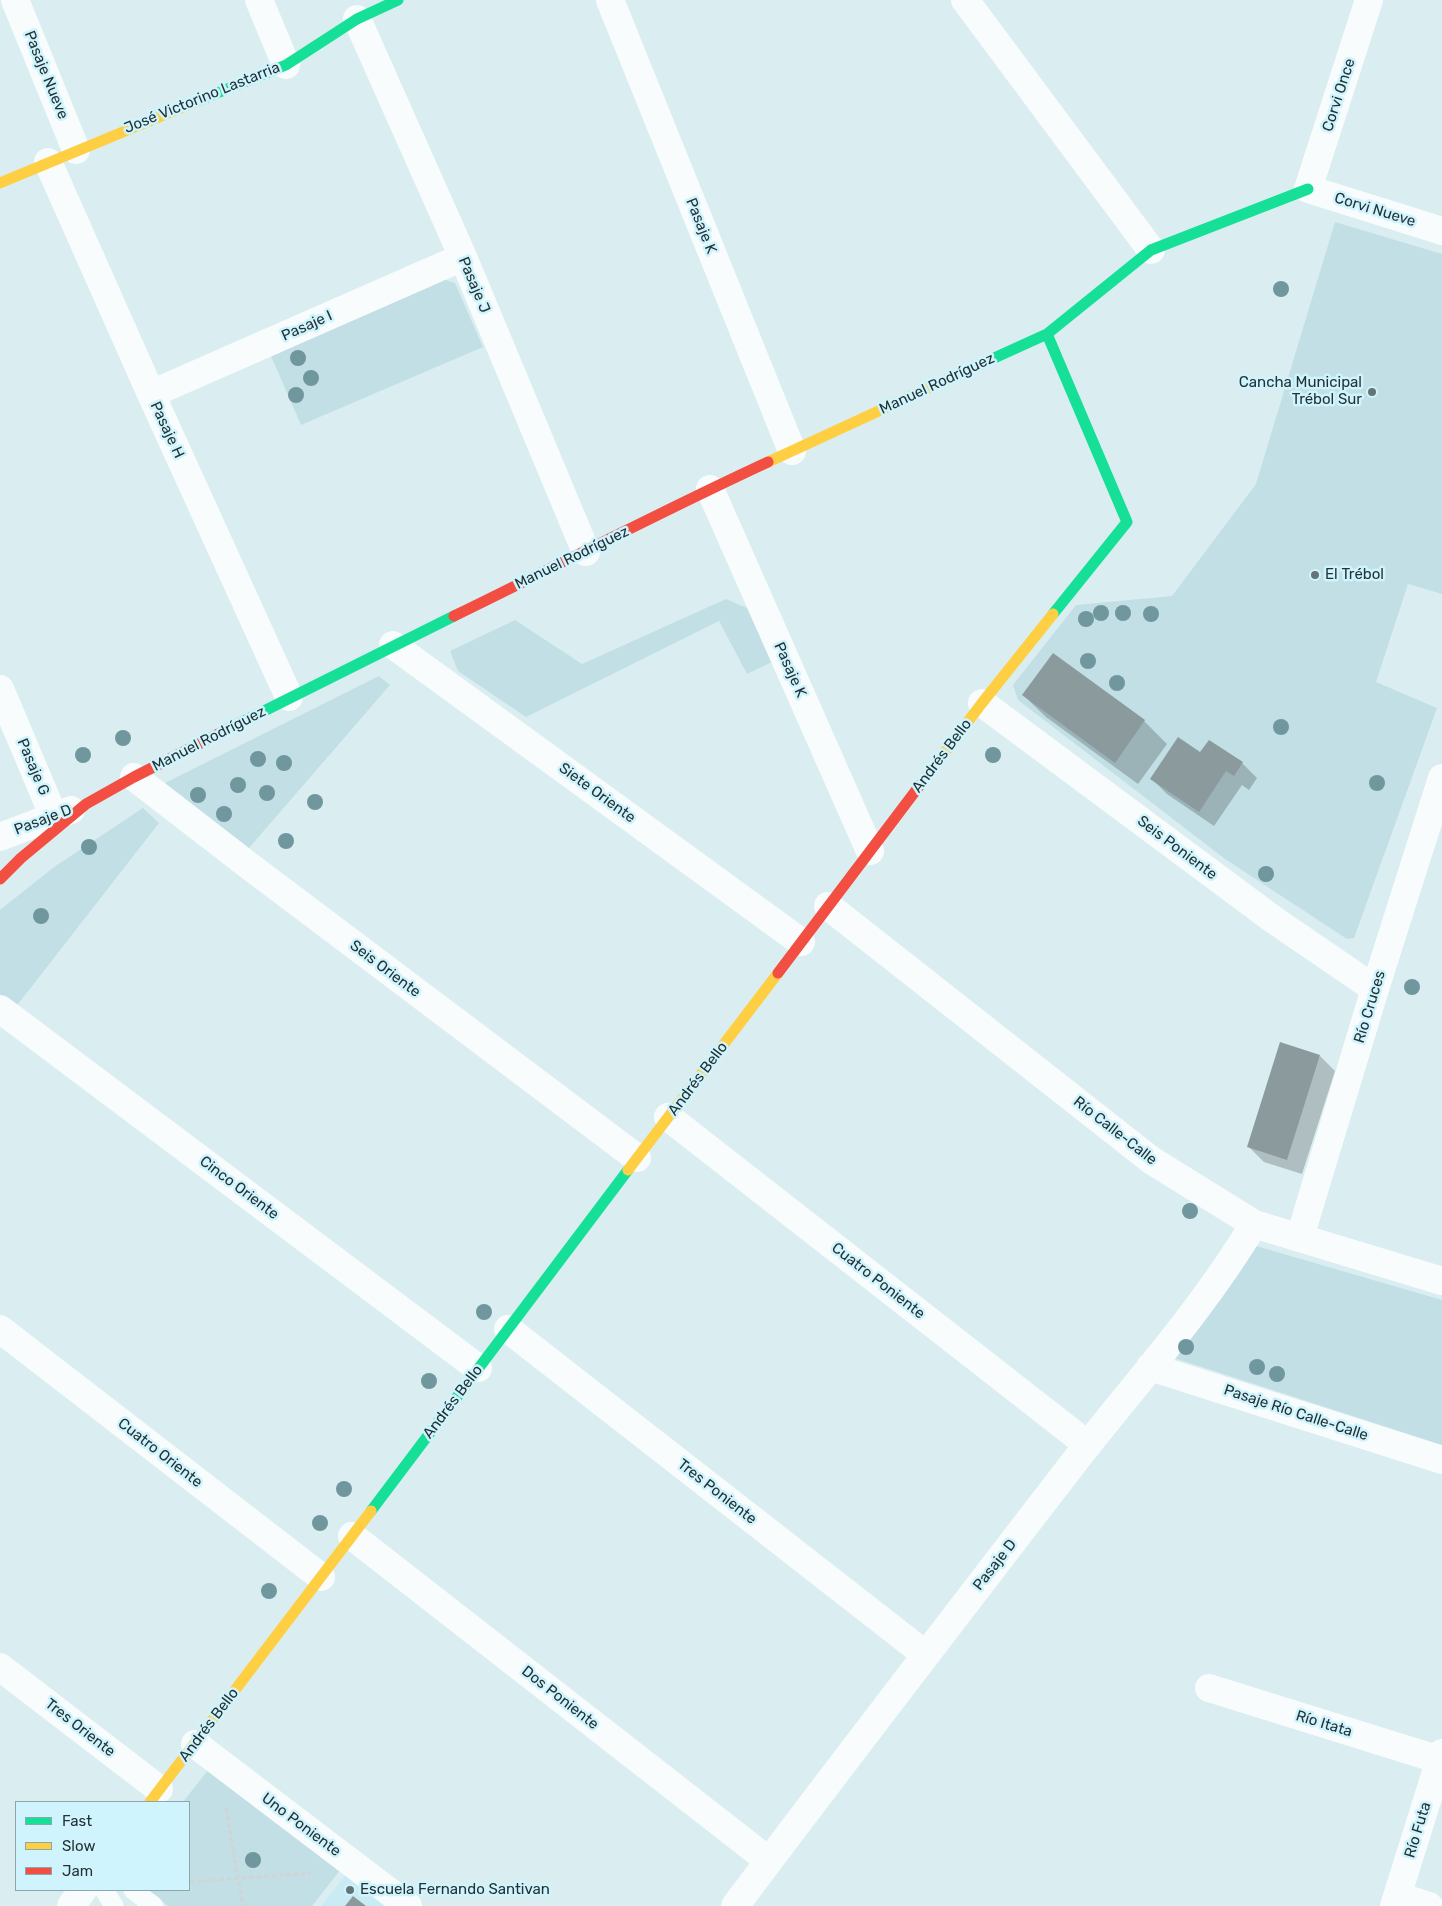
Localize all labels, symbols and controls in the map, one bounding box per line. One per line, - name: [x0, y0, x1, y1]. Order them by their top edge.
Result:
- street label: Pasaje Nueve: [20, 28, 72, 122]
- street label: Corvi Once: [1319, 56, 1359, 134]
- street label: José Victorino Lastarria: [121, 58, 283, 138]
- street label: Corvi Nueve: [1332, 189, 1418, 231]
- street label: Pasaje K: [682, 195, 720, 257]
- street label: Pasaje J: [454, 254, 494, 316]
- street label: Pasaje I: [279, 307, 335, 345]
- street label: Manuel Rodríguez: [877, 350, 997, 418]
- place label: Cancha Municipal Trébol Sur: [1239, 374, 1362, 409]
- marker: Cancha Municipal Trébol Sur: [1366, 386, 1378, 398]
- street label: Pasaje H: [146, 399, 188, 461]
- street label: Manuel Rodríguez: [512, 523, 632, 593]
- place label: El Trébol: [1325, 566, 1384, 584]
- marker: El Trébol: [1309, 569, 1321, 581]
- street label: Pasaje K: [770, 640, 810, 700]
- street label: Manuel Rodríguez: [149, 703, 269, 775]
- street label: Andrés Bello: [908, 716, 976, 796]
- street label: Pasaje G: [13, 736, 53, 798]
- street label: Siete Oriente: [555, 759, 639, 827]
- street label: Pasaje D: [12, 801, 74, 839]
- street label: Seis Poniente: [1134, 812, 1220, 884]
- street label: Seis Oriente: [346, 937, 424, 1001]
- street label: Río Cruces: [1350, 969, 1390, 1045]
- street label: Andrés Bello: [664, 1039, 732, 1119]
- street label: Río Calle-Calle: [1070, 1093, 1160, 1169]
- street label: Cinco Oriente: [196, 1152, 282, 1224]
- street label: Cuatro Poniente: [828, 1239, 928, 1323]
- street label: Andrés Bello: [419, 1362, 487, 1442]
- street label: Pasaje Río Calle-Calle: [1222, 1381, 1370, 1445]
- street label: Cuatro Oriente: [114, 1414, 206, 1492]
- street label: Tres Poniente: [674, 1456, 760, 1528]
- street label: Pasaje D: [969, 1536, 1021, 1594]
- street label: Dos Poniente: [518, 1662, 602, 1734]
- street label: Andrés Bello: [175, 1685, 243, 1765]
- street label: Tres Oriente: [41, 1695, 119, 1761]
- street label: Río Itata: [1294, 1707, 1354, 1741]
- street label: Uno Poniente: [258, 1789, 344, 1861]
- street label: Río Futa: [1401, 1800, 1435, 1860]
- legend: [15, 1801, 190, 1891]
- text: Fast: [62, 1812, 92, 1830]
- text: Slow: [62, 1837, 95, 1855]
- text: Jam: [62, 1862, 93, 1880]
- place label: Escuela Fernando Santivan: [360, 1881, 550, 1899]
- marker: Escuela Fernando Santivan: [344, 1884, 356, 1896]

